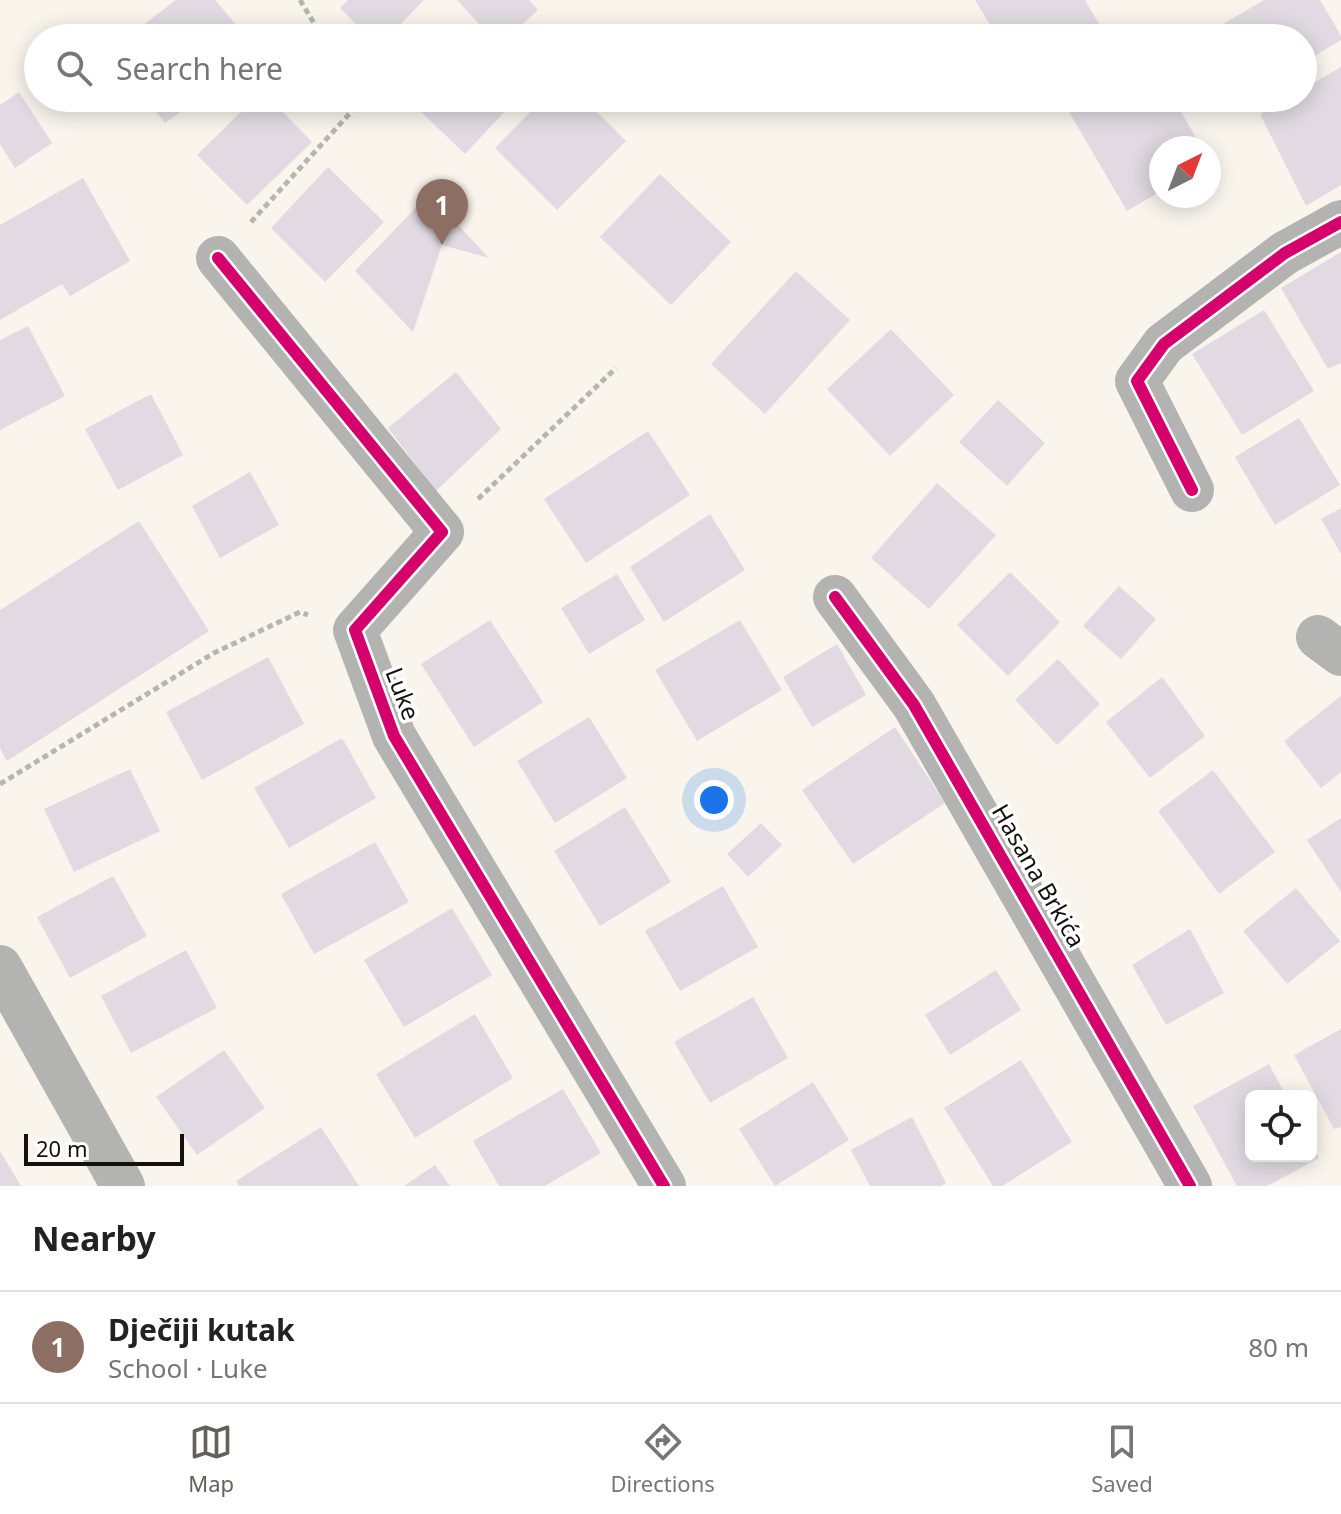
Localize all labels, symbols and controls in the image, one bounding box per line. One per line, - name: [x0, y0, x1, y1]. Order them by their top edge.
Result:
- search box: [24, 24, 1317, 112]
- icon: search: [52, 46, 96, 90]
- text: Search here: [116, 48, 283, 89]
- north arrow: [1149, 136, 1221, 208]
- pin: 1: [416, 179, 468, 245]
- street label: Luke: [378, 662, 428, 724]
- your location: [694, 780, 734, 820]
- street label: Hasana Brkića: [985, 798, 1094, 953]
- map controls: [1245, 1090, 1317, 1162]
- button: locate: [1245, 1090, 1317, 1162]
- scale bar: [24, 1130, 184, 1166]
- text: 20 m: [36, 1133, 87, 1163]
- text: Nearby: [32, 1215, 156, 1261]
- text: Dječiji kutak: [108, 1309, 295, 1350]
- text: 1: [51, 1329, 65, 1365]
- text: 80 m: [1248, 1329, 1309, 1365]
- text: School · Luke: [108, 1350, 268, 1386]
- tab: Map: [188, 1420, 234, 1498]
- tab: Directions: [610, 1420, 715, 1498]
- tab: Saved: [1091, 1420, 1153, 1498]

